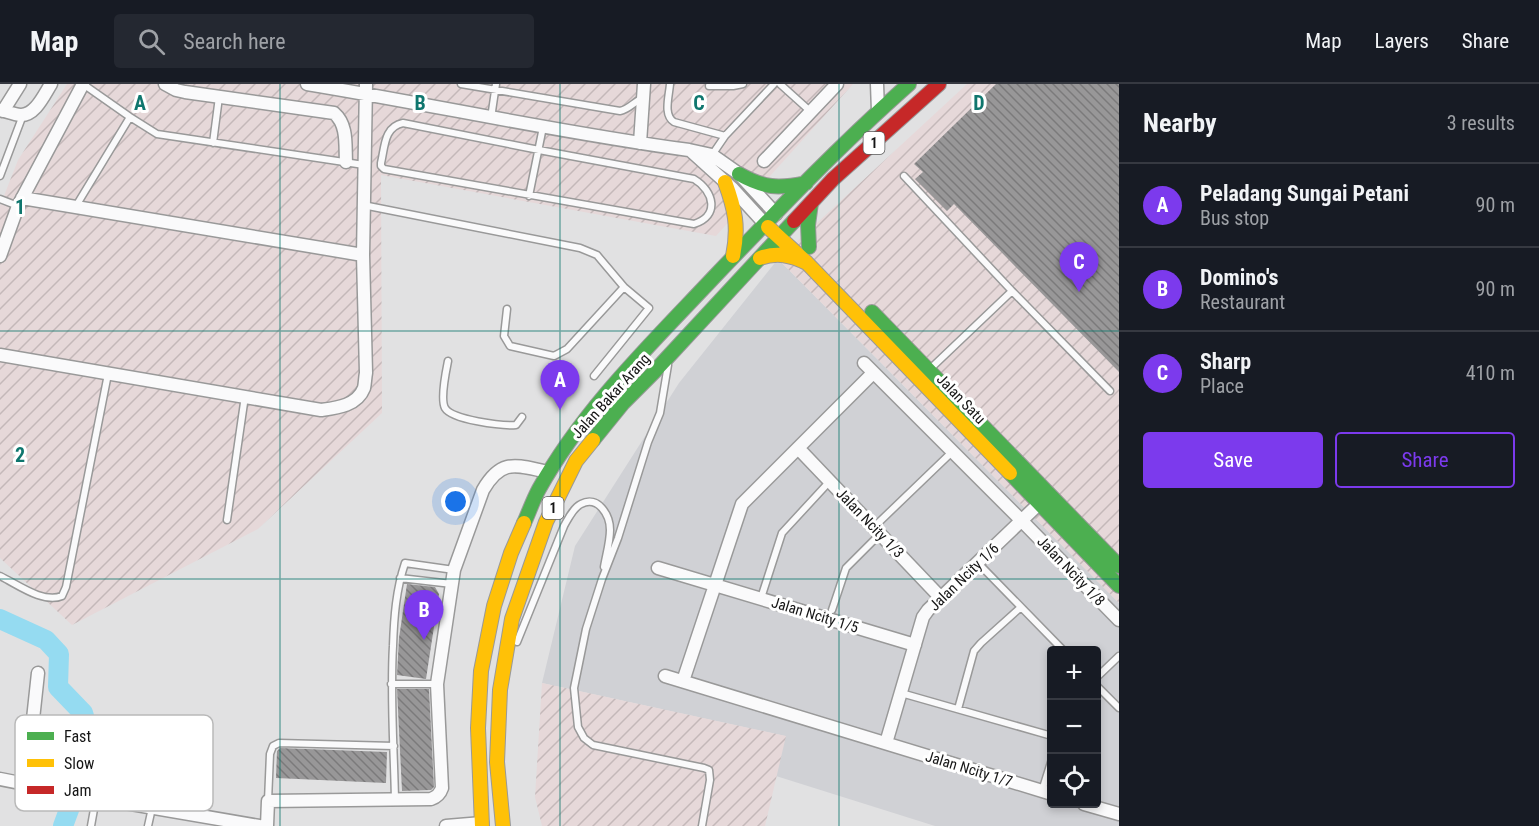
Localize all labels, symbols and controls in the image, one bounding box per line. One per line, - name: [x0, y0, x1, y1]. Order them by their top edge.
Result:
- search box: [114, 14, 534, 68]
- text: Map: [30, 25, 78, 58]
- icon: search: [135, 25, 168, 58]
- text: Search here: [183, 29, 286, 54]
- text: Map: [1305, 29, 1342, 53]
- text: Layers: [1375, 29, 1429, 53]
- text: Share: [1462, 29, 1509, 53]
- text: A: [134, 91, 146, 115]
- text: B: [414, 91, 426, 115]
- text: C: [693, 91, 705, 115]
- text: D: [973, 91, 985, 115]
- text: Nearby: [1143, 108, 1217, 138]
- text: 3 results: [1447, 111, 1515, 135]
- road number: 1: [864, 132, 884, 154]
- text: Peladang Sungai Petani: [1200, 181, 1409, 206]
- text: A: [1157, 193, 1168, 217]
- text: 90 m: [1476, 193, 1515, 217]
- text: 1: [15, 195, 25, 219]
- text: Bus stop: [1200, 206, 1269, 230]
- pin: C: [1060, 242, 1098, 292]
- text: Domino's: [1200, 265, 1279, 290]
- text: B: [1157, 277, 1168, 301]
- text: 90 m: [1476, 277, 1515, 301]
- text: Restaurant: [1200, 290, 1285, 314]
- text: Sharp: [1200, 349, 1251, 374]
- street label: Jalan Bakar Arang: [568, 350, 654, 442]
- pin: A: [540, 360, 580, 410]
- text: C: [1157, 361, 1168, 385]
- text: 410 m: [1466, 361, 1515, 385]
- street label: Jalan Satu: [933, 370, 989, 428]
- text: Place: [1200, 374, 1244, 398]
- button: Save: [1143, 432, 1323, 488]
- button: Share: [1335, 432, 1515, 488]
- text: 2: [15, 443, 25, 467]
- street label: Jalan Ncity 1/3: [832, 484, 908, 562]
- your location: [441, 487, 470, 516]
- road number: 1: [542, 497, 564, 519]
- street label: Jalan Ncity 1/8: [1033, 532, 1109, 610]
- street label: Jalan Ncity 1/6: [925, 539, 1003, 615]
- pin: B: [404, 590, 444, 640]
- street label: Jalan Ncity 1/5: [769, 593, 861, 637]
- map controls: [1047, 646, 1101, 808]
- button: +: [1047, 646, 1101, 700]
- button: −: [1047, 700, 1101, 754]
- legend: [15, 715, 213, 811]
- text: Fast: [64, 727, 91, 746]
- street label: Jalan Ncity 1/7: [923, 747, 1015, 791]
- text: Slow: [64, 754, 94, 773]
- button: locate: [1047, 754, 1101, 808]
- text: Jam: [64, 781, 91, 800]

